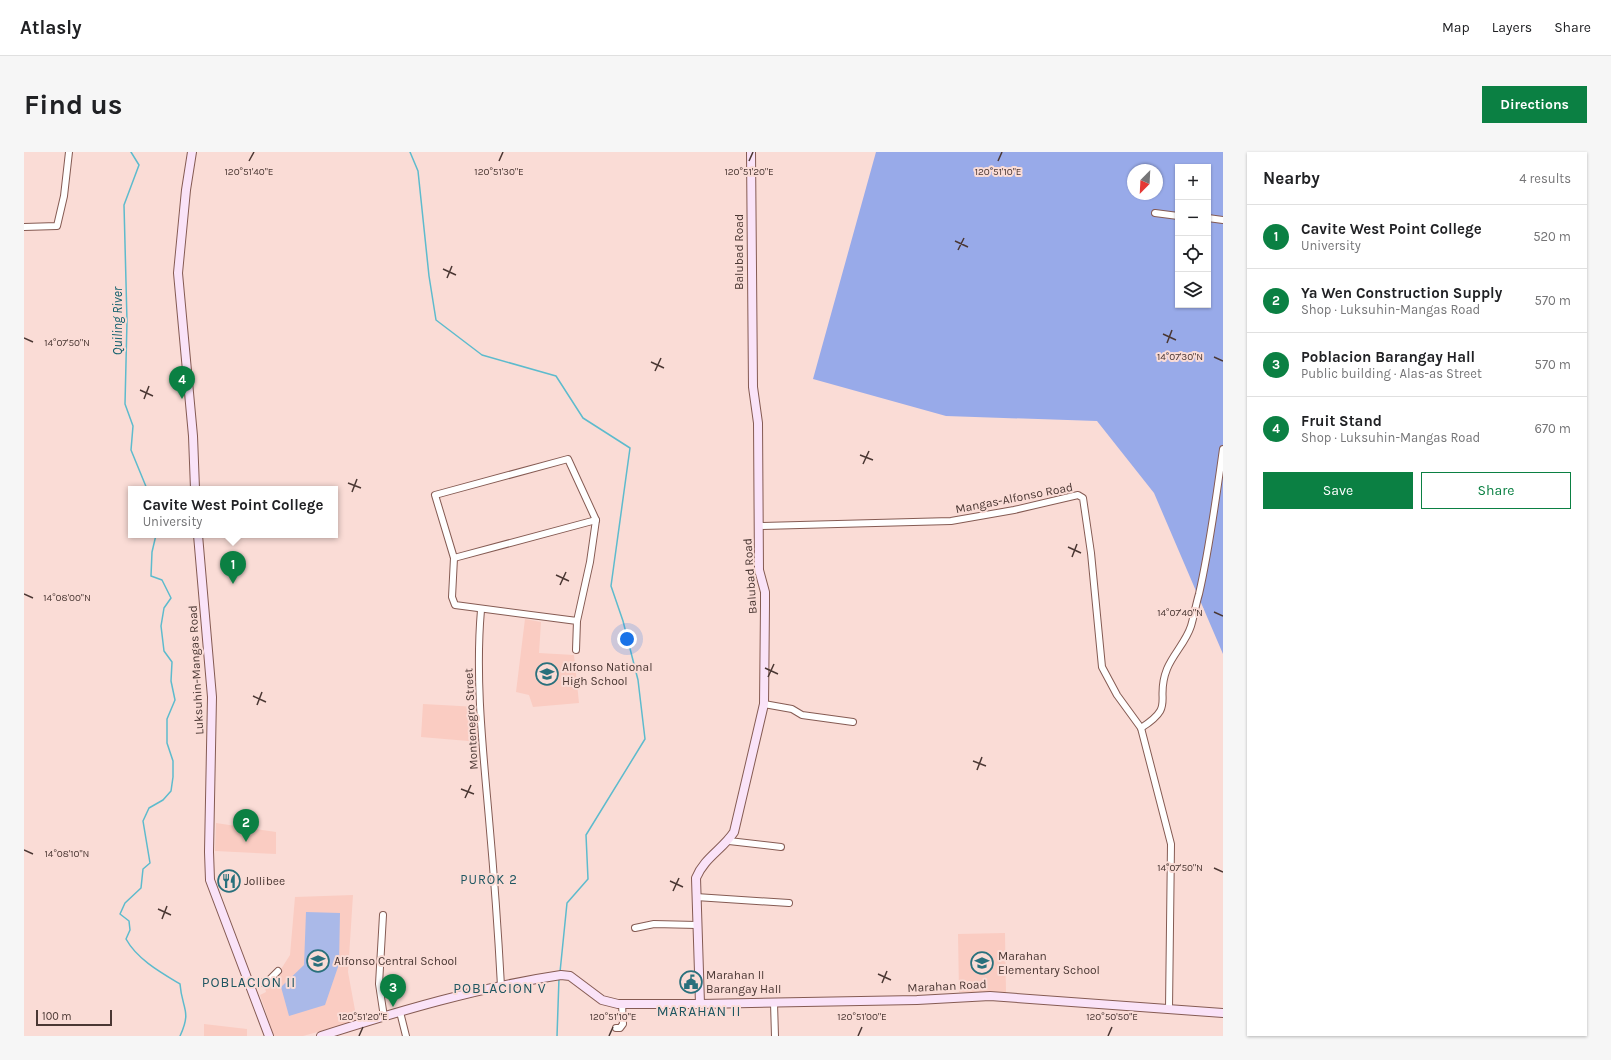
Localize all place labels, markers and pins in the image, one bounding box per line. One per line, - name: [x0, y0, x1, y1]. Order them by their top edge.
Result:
- pin: 4: [169, 366, 195, 399]
- pin: 1: [220, 551, 246, 584]
- place label: Alfonso National High School: [562, 660, 653, 688]
- school or university icon: Alfonso National High School: [534, 661, 560, 687]
- pin: 2: [233, 809, 259, 842]
- restaurant icon: Jollibee: [216, 868, 242, 894]
- place label: Jollibee: [244, 874, 285, 888]
- school or university icon: Alfonso Central School: [305, 948, 331, 974]
- place label: Marahan Elementary School: [998, 949, 1100, 977]
- school or university icon: Marahan Elementary School: [969, 950, 995, 976]
- place label: Alfonso Central School: [334, 954, 457, 968]
- place label: Marahan II Barangay Hall: [706, 968, 781, 996]
- public building icon: Marahan II Barangay Hall: [678, 969, 704, 995]
- pin: 3: [380, 974, 406, 1007]

